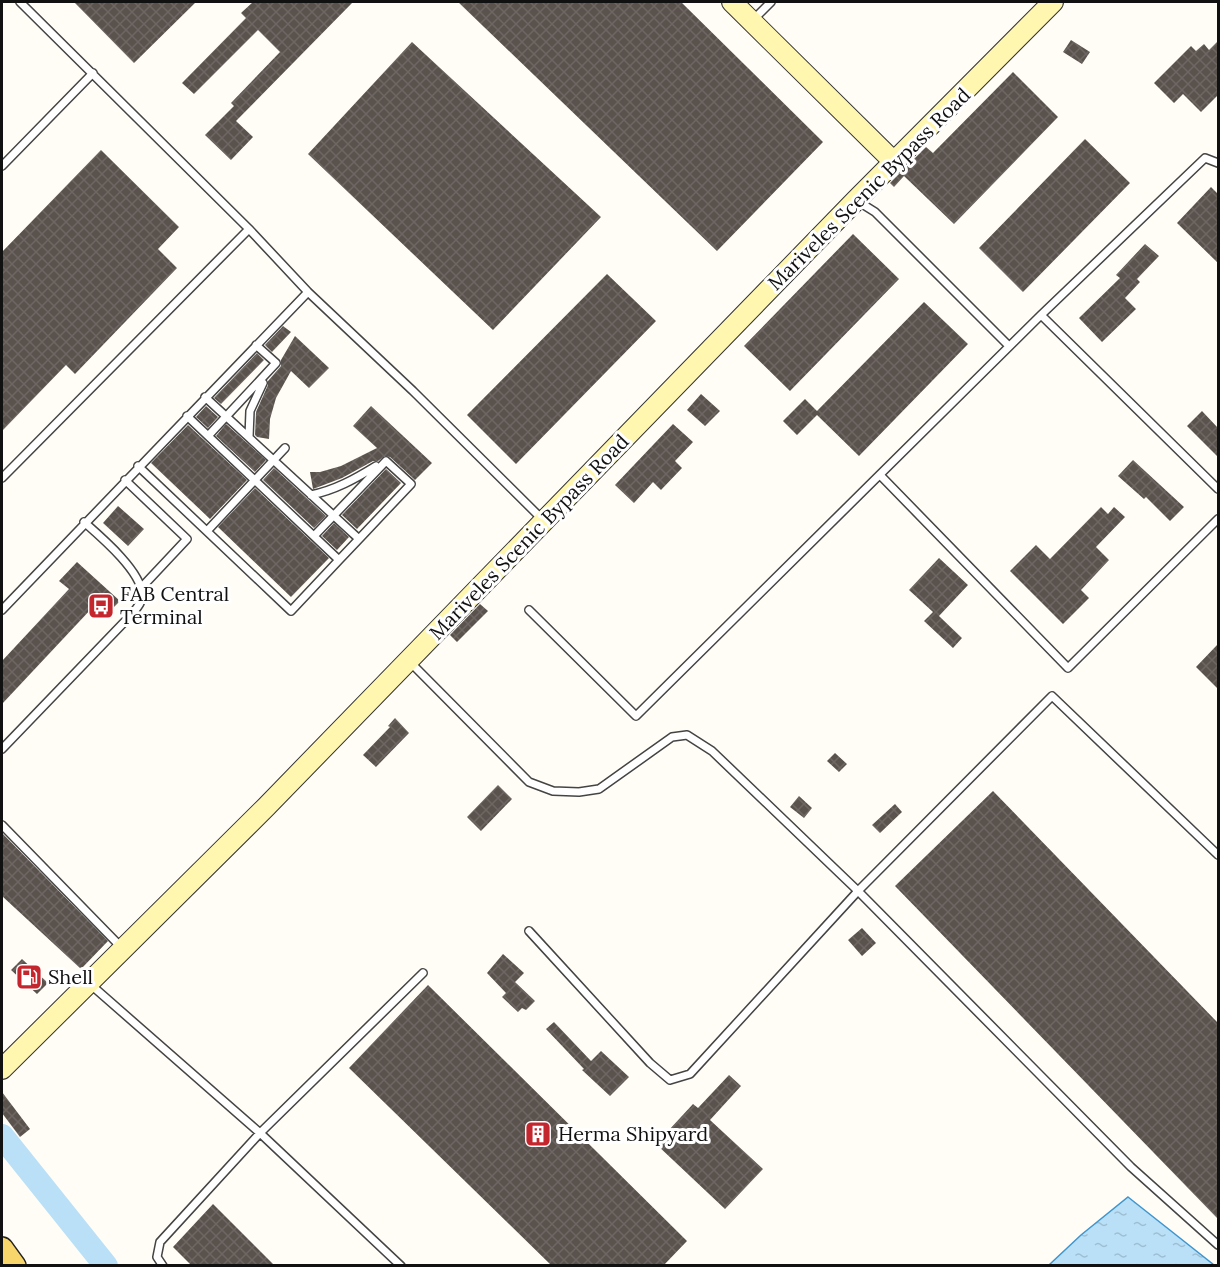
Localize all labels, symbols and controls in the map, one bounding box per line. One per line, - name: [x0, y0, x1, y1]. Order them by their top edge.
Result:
- street label: Mariveles Scenic Bypass Road: [762, 82, 975, 295]
- street label: Mariveles Scenic Bypass Road: [424, 429, 634, 645]
- place label: FAB Central Terminal: [120, 581, 229, 629]
- bus stop icon: FAB Central Terminal: [86, 591, 116, 621]
- fuel station icon: Shell: [14, 962, 44, 992]
- place label: Shell: [48, 964, 93, 989]
- building icon: Herma Shipyard: [523, 1119, 553, 1149]
- place label: Herma Shipyard: [558, 1121, 708, 1146]

